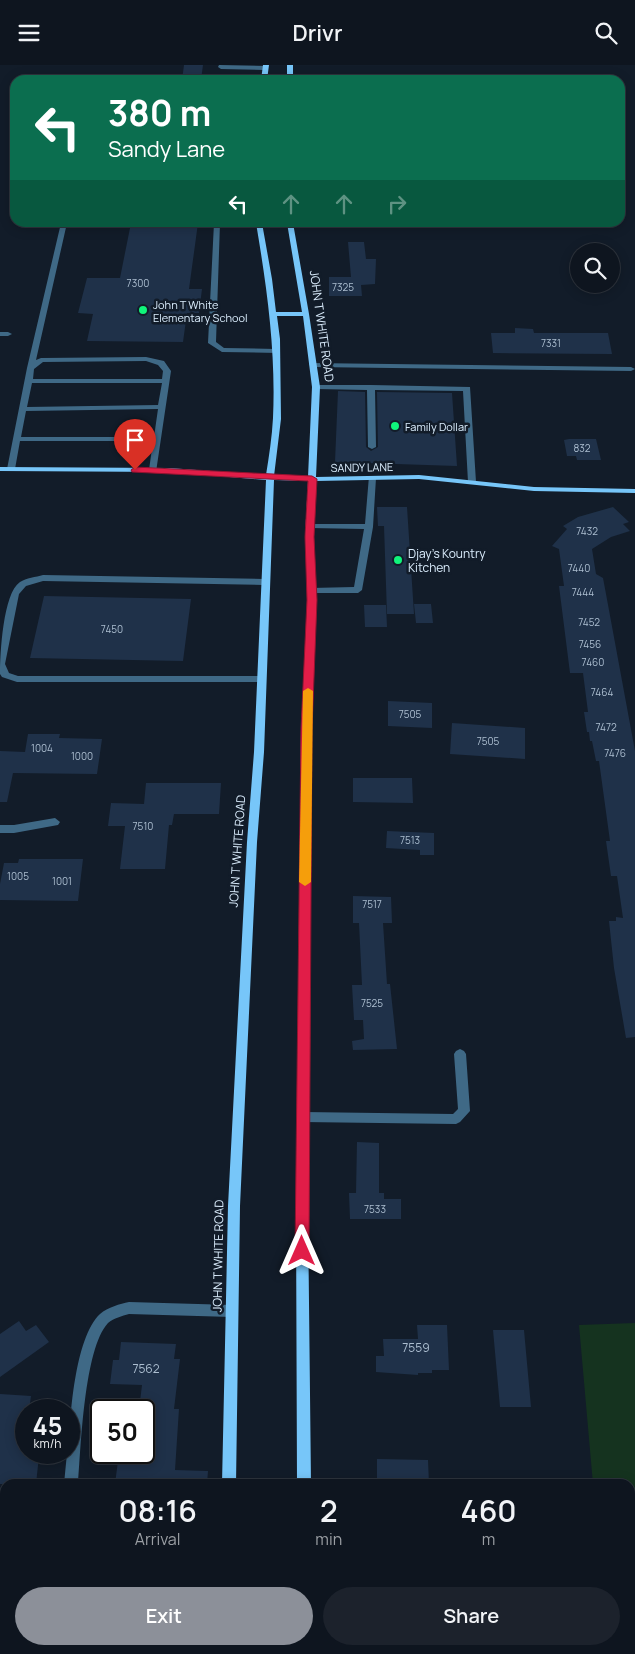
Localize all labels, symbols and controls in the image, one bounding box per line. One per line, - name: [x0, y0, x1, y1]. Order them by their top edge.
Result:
- text: Drivr: [293, 18, 342, 48]
- icon: menu: [15, 19, 43, 47]
- icon: search: [592, 19, 620, 47]
- text: 380 m: [108, 89, 211, 137]
- icon: left: [25, 95, 90, 160]
- text: Sandy Lane: [108, 134, 225, 164]
- icon: left: [224, 190, 252, 218]
- icon: ahead: [277, 190, 305, 218]
- icon: ahead: [330, 190, 358, 218]
- icon: right: [383, 190, 411, 218]
- map controls: [570, 243, 620, 293]
- button: search: [570, 243, 620, 293]
- street label: JOHN T WHITE ROAD: [306, 269, 338, 383]
- house number: 7300: [127, 276, 149, 290]
- house number: 7325: [332, 280, 354, 294]
- place label: John T White Elementary School: [153, 297, 248, 325]
- marker: John T White Elementary School: [137, 304, 149, 316]
- house number: 7331: [541, 336, 561, 350]
- pin: [114, 419, 156, 470]
- place label: Family Dollar: [405, 419, 468, 434]
- marker: Family Dollar: [389, 420, 401, 432]
- icon: arrive: [121, 426, 149, 454]
- house number: 832: [573, 441, 591, 455]
- street label: SANDY LANE: [331, 459, 393, 475]
- house number: 7432: [576, 524, 598, 538]
- place label: Djay's Kountry Kitchen: [408, 545, 486, 576]
- marker: Djay's Kountry Kitchen: [392, 554, 404, 566]
- house number: 7440: [568, 561, 590, 575]
- house number: 7444: [572, 585, 594, 599]
- house number: 7452: [578, 615, 600, 629]
- house number: 7450: [101, 622, 123, 636]
- house number: 7456: [579, 637, 601, 651]
- house number: 7460: [582, 655, 604, 669]
- house number: 7464: [591, 685, 613, 699]
- house number: 7505: [399, 707, 422, 721]
- house number: 7472: [595, 720, 617, 734]
- house number: 7505: [477, 734, 500, 748]
- house number: 1004: [31, 741, 53, 755]
- house number: 7476: [604, 746, 626, 760]
- house number: 1000: [71, 749, 93, 763]
- street label: JOHN T WHITE ROAD: [225, 794, 249, 908]
- house number: 7510: [133, 819, 153, 833]
- house number: 7513: [400, 833, 420, 847]
- house number: 1005: [7, 869, 29, 883]
- house number: 1001: [52, 874, 72, 888]
- house number: 7517: [362, 897, 382, 911]
- house number: 7525: [361, 996, 383, 1010]
- street label: JOHN T WHITE ROAD: [209, 1200, 227, 1312]
- house number: 7533: [364, 1202, 386, 1216]
- position arrow: [275, 1224, 327, 1276]
- house number: 7559: [402, 1339, 430, 1356]
- house number: 7562: [132, 1360, 160, 1377]
- speed limit sign: 50: [90, 1399, 155, 1464]
- text: 45: [33, 1408, 62, 1443]
- text: km/h: [34, 1435, 61, 1452]
- text: 08:16: [118, 1490, 197, 1531]
- text: 2: [320, 1490, 338, 1531]
- text: 460: [461, 1490, 517, 1531]
- text: Arrival: [135, 1528, 181, 1550]
- text: min: [315, 1528, 342, 1550]
- text: m: [482, 1528, 495, 1550]
- button: Exit: [15, 1587, 313, 1645]
- button: Share: [323, 1587, 620, 1645]

